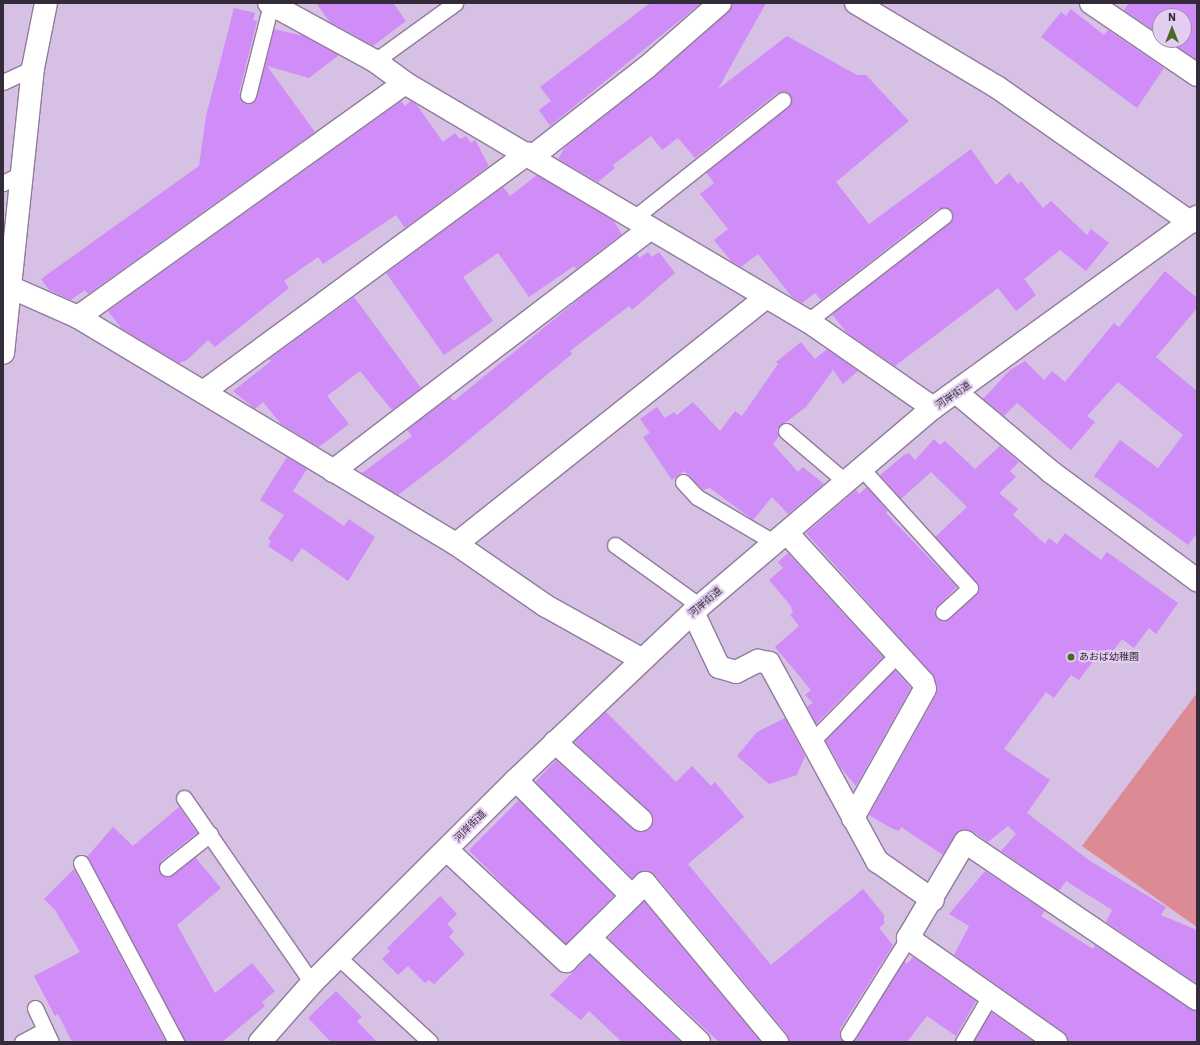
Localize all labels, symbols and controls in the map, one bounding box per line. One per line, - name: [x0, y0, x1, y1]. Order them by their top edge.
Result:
- north arrow: [1152, 8, 1192, 48]
- text: N: [1168, 10, 1176, 24]
- street label: 河岸街道: [933, 379, 973, 411]
- street label: 河岸街道: [686, 584, 724, 620]
- place label: あおば幼稚園: [1079, 651, 1139, 663]
- marker: あおば幼稚園: [1066, 652, 1076, 662]
- street label: 河岸街道: [452, 808, 488, 844]

